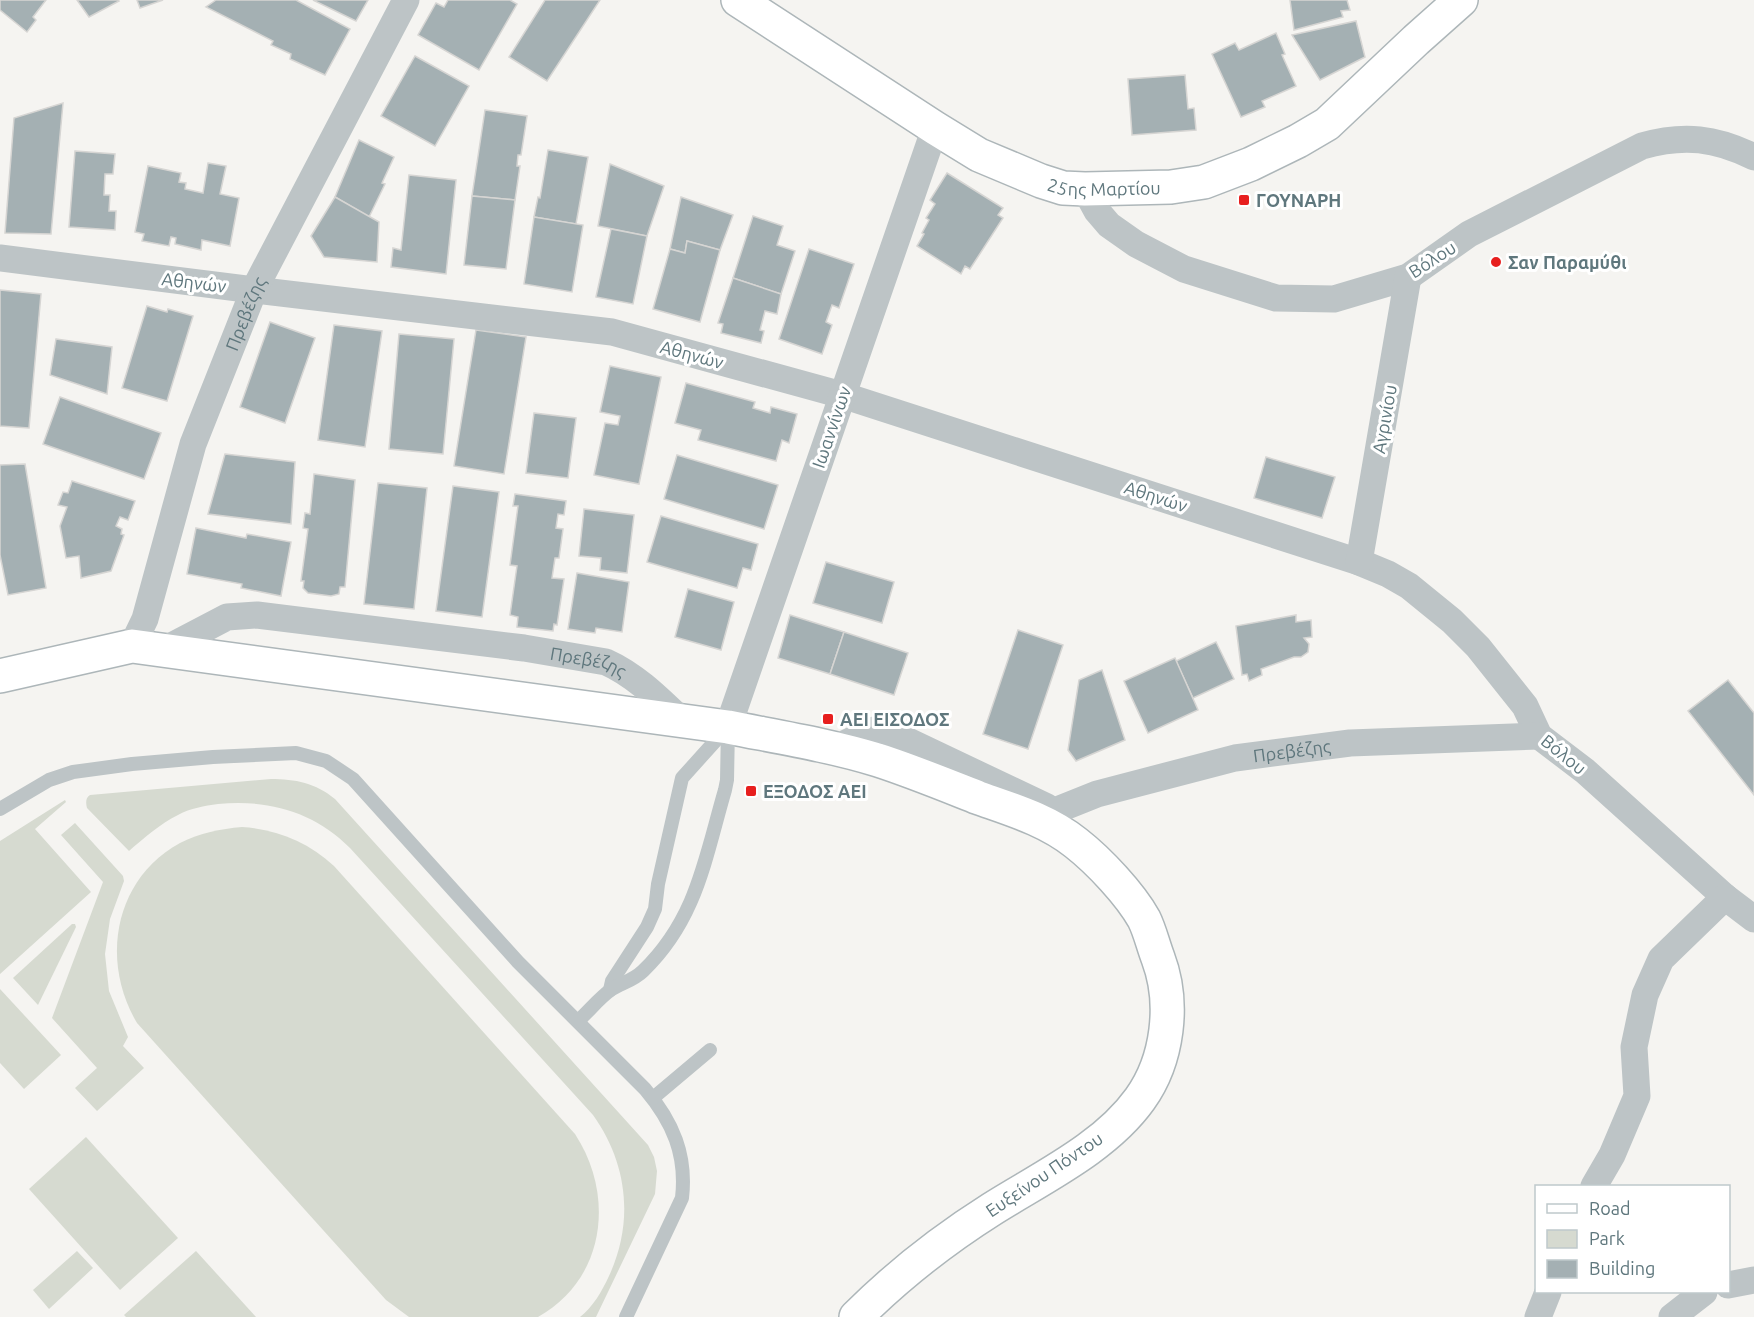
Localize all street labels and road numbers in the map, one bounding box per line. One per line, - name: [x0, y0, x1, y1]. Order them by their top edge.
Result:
- street label: 25ης Μαρτίου: [1045, 174, 1161, 200]
- street label: Βόλου: [1405, 237, 1459, 281]
- street label: Αθηνών: [161, 268, 228, 296]
- street label: Πρεβέζης: [221, 273, 270, 353]
- street label: Αθηνών: [658, 336, 726, 372]
- street label: Ιωαννίνων: [808, 383, 854, 471]
- street label: Αγρινίου: [1368, 383, 1400, 455]
- street label: Αθηνών: [1122, 476, 1190, 516]
- street label: Πρεβέζης: [549, 643, 630, 682]
- street label: Βόλου: [1538, 730, 1590, 778]
- street label: Πρεβέζης: [1252, 736, 1332, 766]
- street label: Ευξείνου Πόντου: [982, 1128, 1106, 1220]

